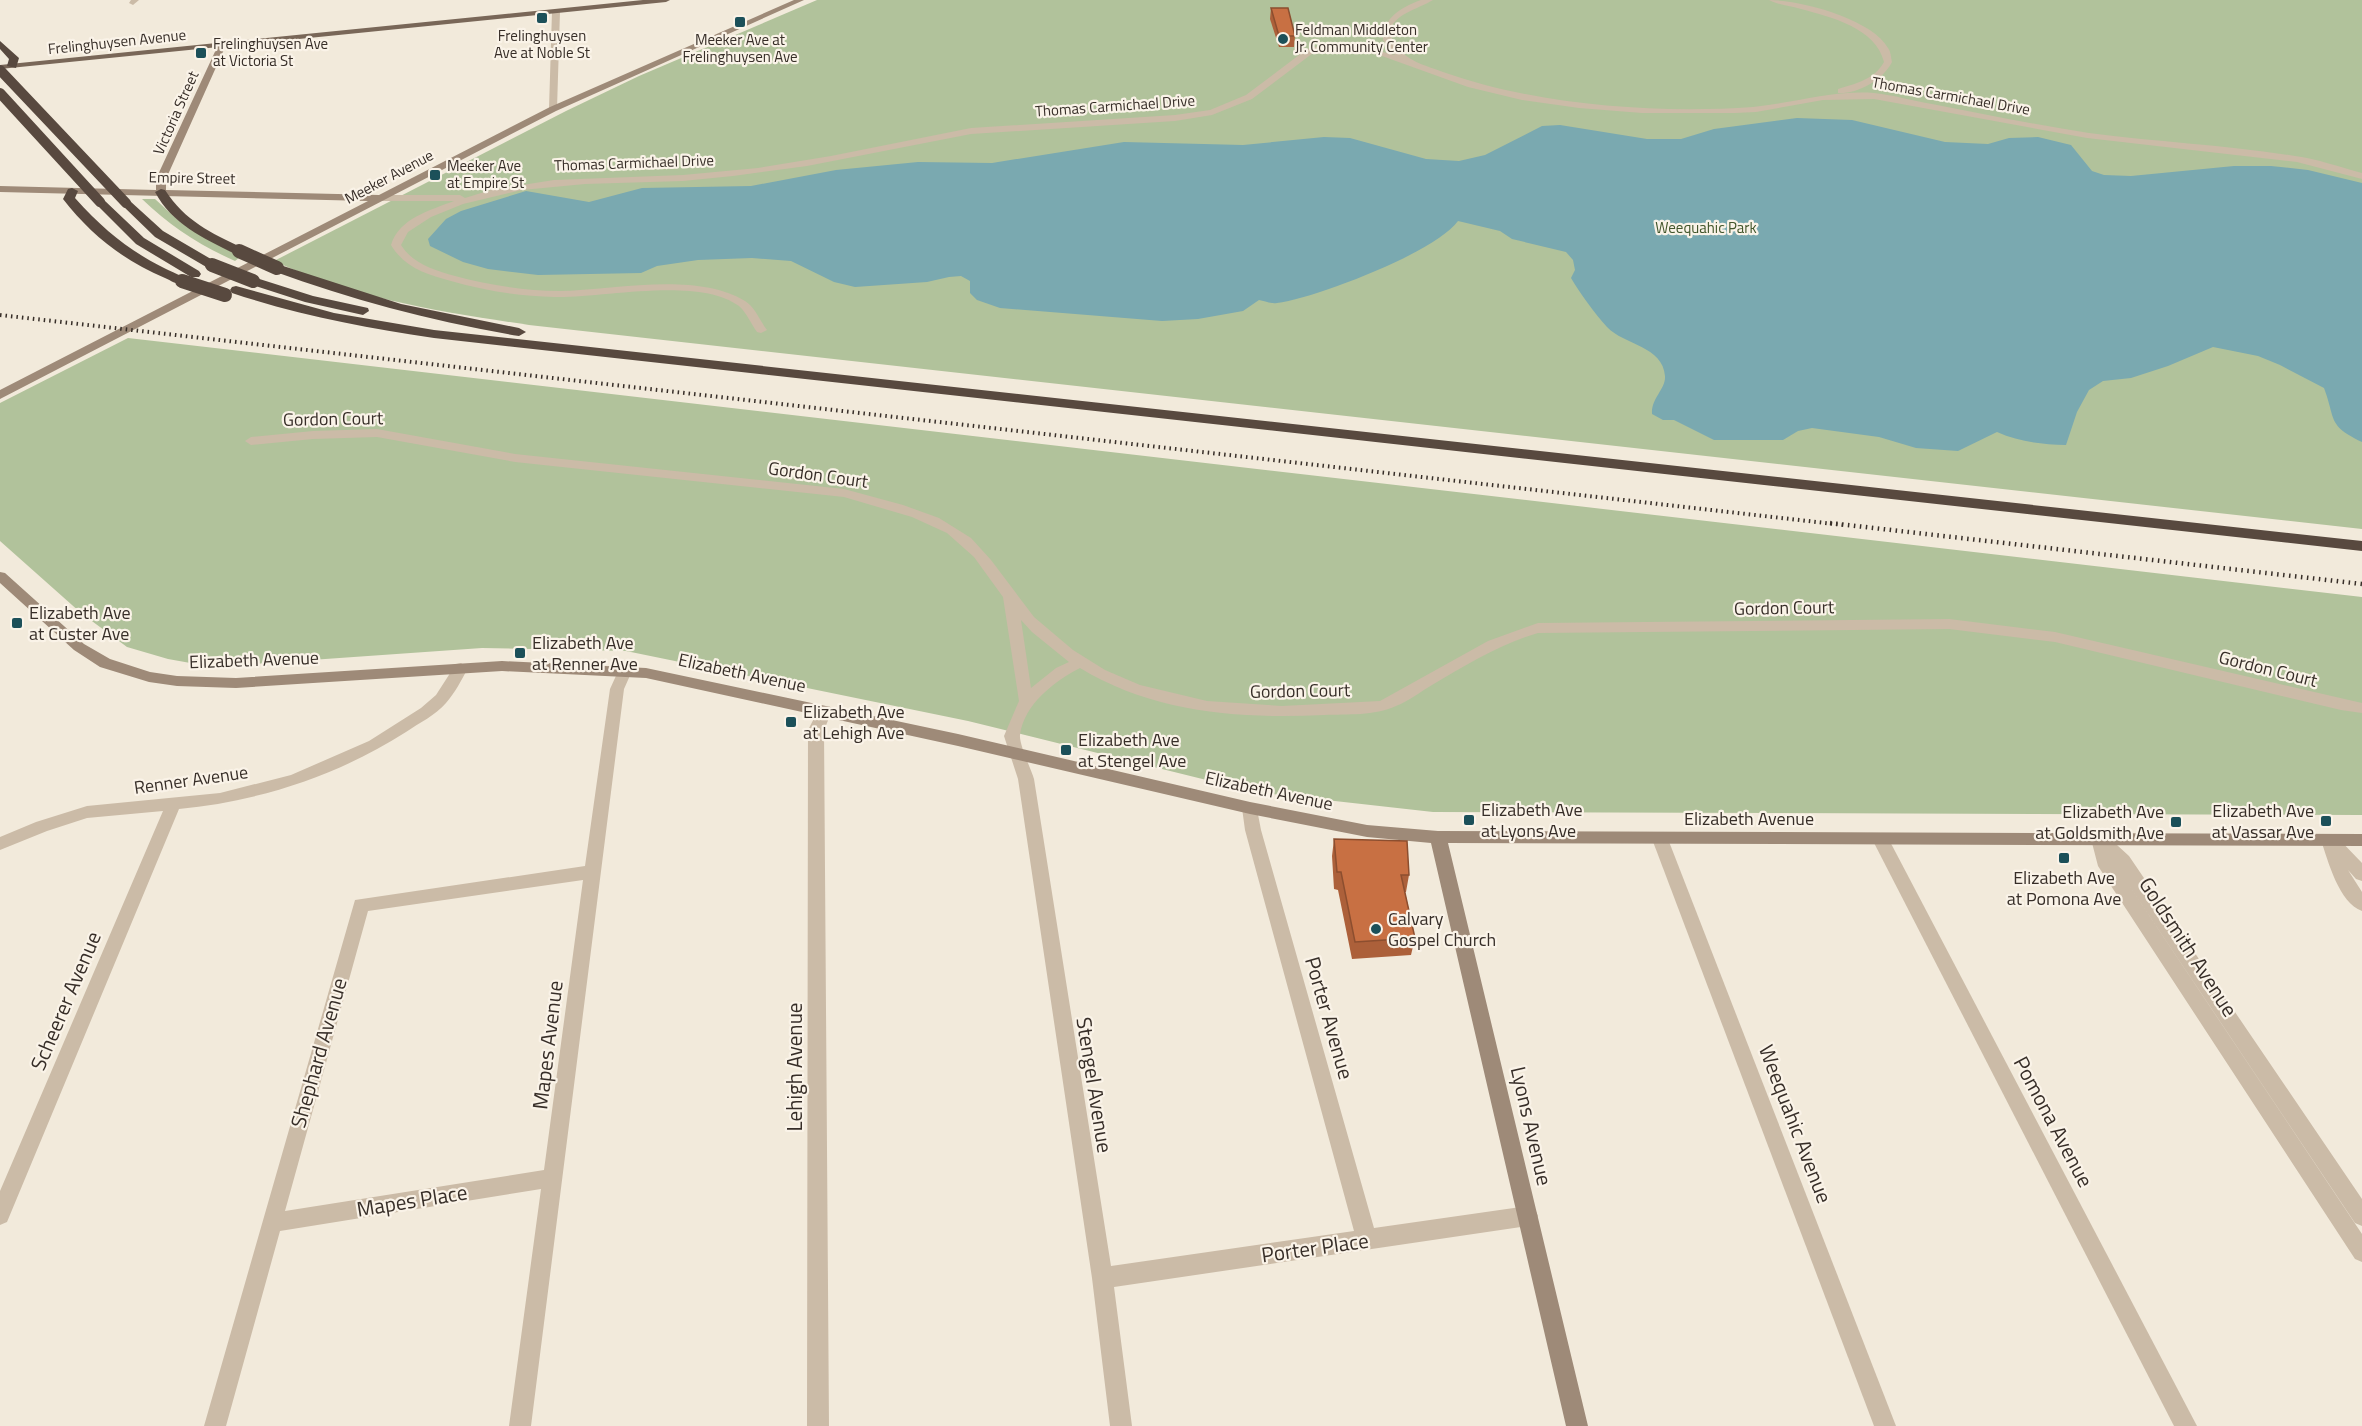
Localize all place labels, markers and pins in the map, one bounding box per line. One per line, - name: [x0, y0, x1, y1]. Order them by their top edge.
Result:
- marker: Frelinghuysen Ave at Noble St: [535, 11, 549, 25]
- marker: Meeker Ave at Frelinghuysen Ave: [733, 15, 747, 29]
- place label: Feldman Middleton Jr. Community Center: [1295, 18, 1428, 58]
- place label: Frelinghuysen Ave at Noble St: [494, 24, 591, 64]
- place label: Meeker Ave at Frelinghuysen Ave: [682, 28, 798, 68]
- place label: Frelinghuysen Ave at Victoria St: [213, 32, 328, 72]
- marker: Feldman Middleton Jr. Community Center: [1276, 32, 1290, 46]
- marker: Frelinghuysen Ave at Victoria St: [194, 46, 208, 60]
- place label: Meeker Ave at Empire St: [447, 154, 525, 194]
- marker: Meeker Ave at Empire St: [428, 168, 442, 182]
- place label: Elizabeth Ave at Custer Ave: [29, 599, 131, 647]
- marker: Elizabeth Ave at Custer Ave: [10, 616, 24, 630]
- place label: Elizabeth Ave at Renner Ave: [532, 629, 638, 677]
- marker: Elizabeth Ave at Renner Ave: [513, 646, 527, 660]
- place label: Elizabeth Ave at Lehigh Ave: [803, 698, 905, 746]
- marker: Elizabeth Ave at Lehigh Ave: [784, 715, 798, 729]
- place label: Elizabeth Ave at Stengel Ave: [1078, 726, 1186, 774]
- marker: Elizabeth Ave at Stengel Ave: [1059, 743, 1073, 757]
- place label: Elizabeth Ave at Lyons Ave: [1481, 796, 1583, 844]
- place label: Elizabeth Ave at Vassar Ave: [2212, 797, 2314, 845]
- place label: Elizabeth Ave at Goldsmith Ave: [2035, 798, 2164, 846]
- marker: Elizabeth Ave at Lyons Ave: [1462, 813, 1476, 827]
- marker: Elizabeth Ave at Vassar Ave: [2319, 814, 2333, 828]
- marker: Elizabeth Ave at Goldsmith Ave: [2169, 815, 2183, 829]
- marker: Elizabeth Ave at Pomona Ave: [2057, 851, 2071, 865]
- place label: Elizabeth Ave at Pomona Ave: [2007, 864, 2121, 912]
- place label: Calvary Gospel Church: [1388, 905, 1496, 953]
- marker: Calvary Gospel Church: [1369, 922, 1383, 936]

